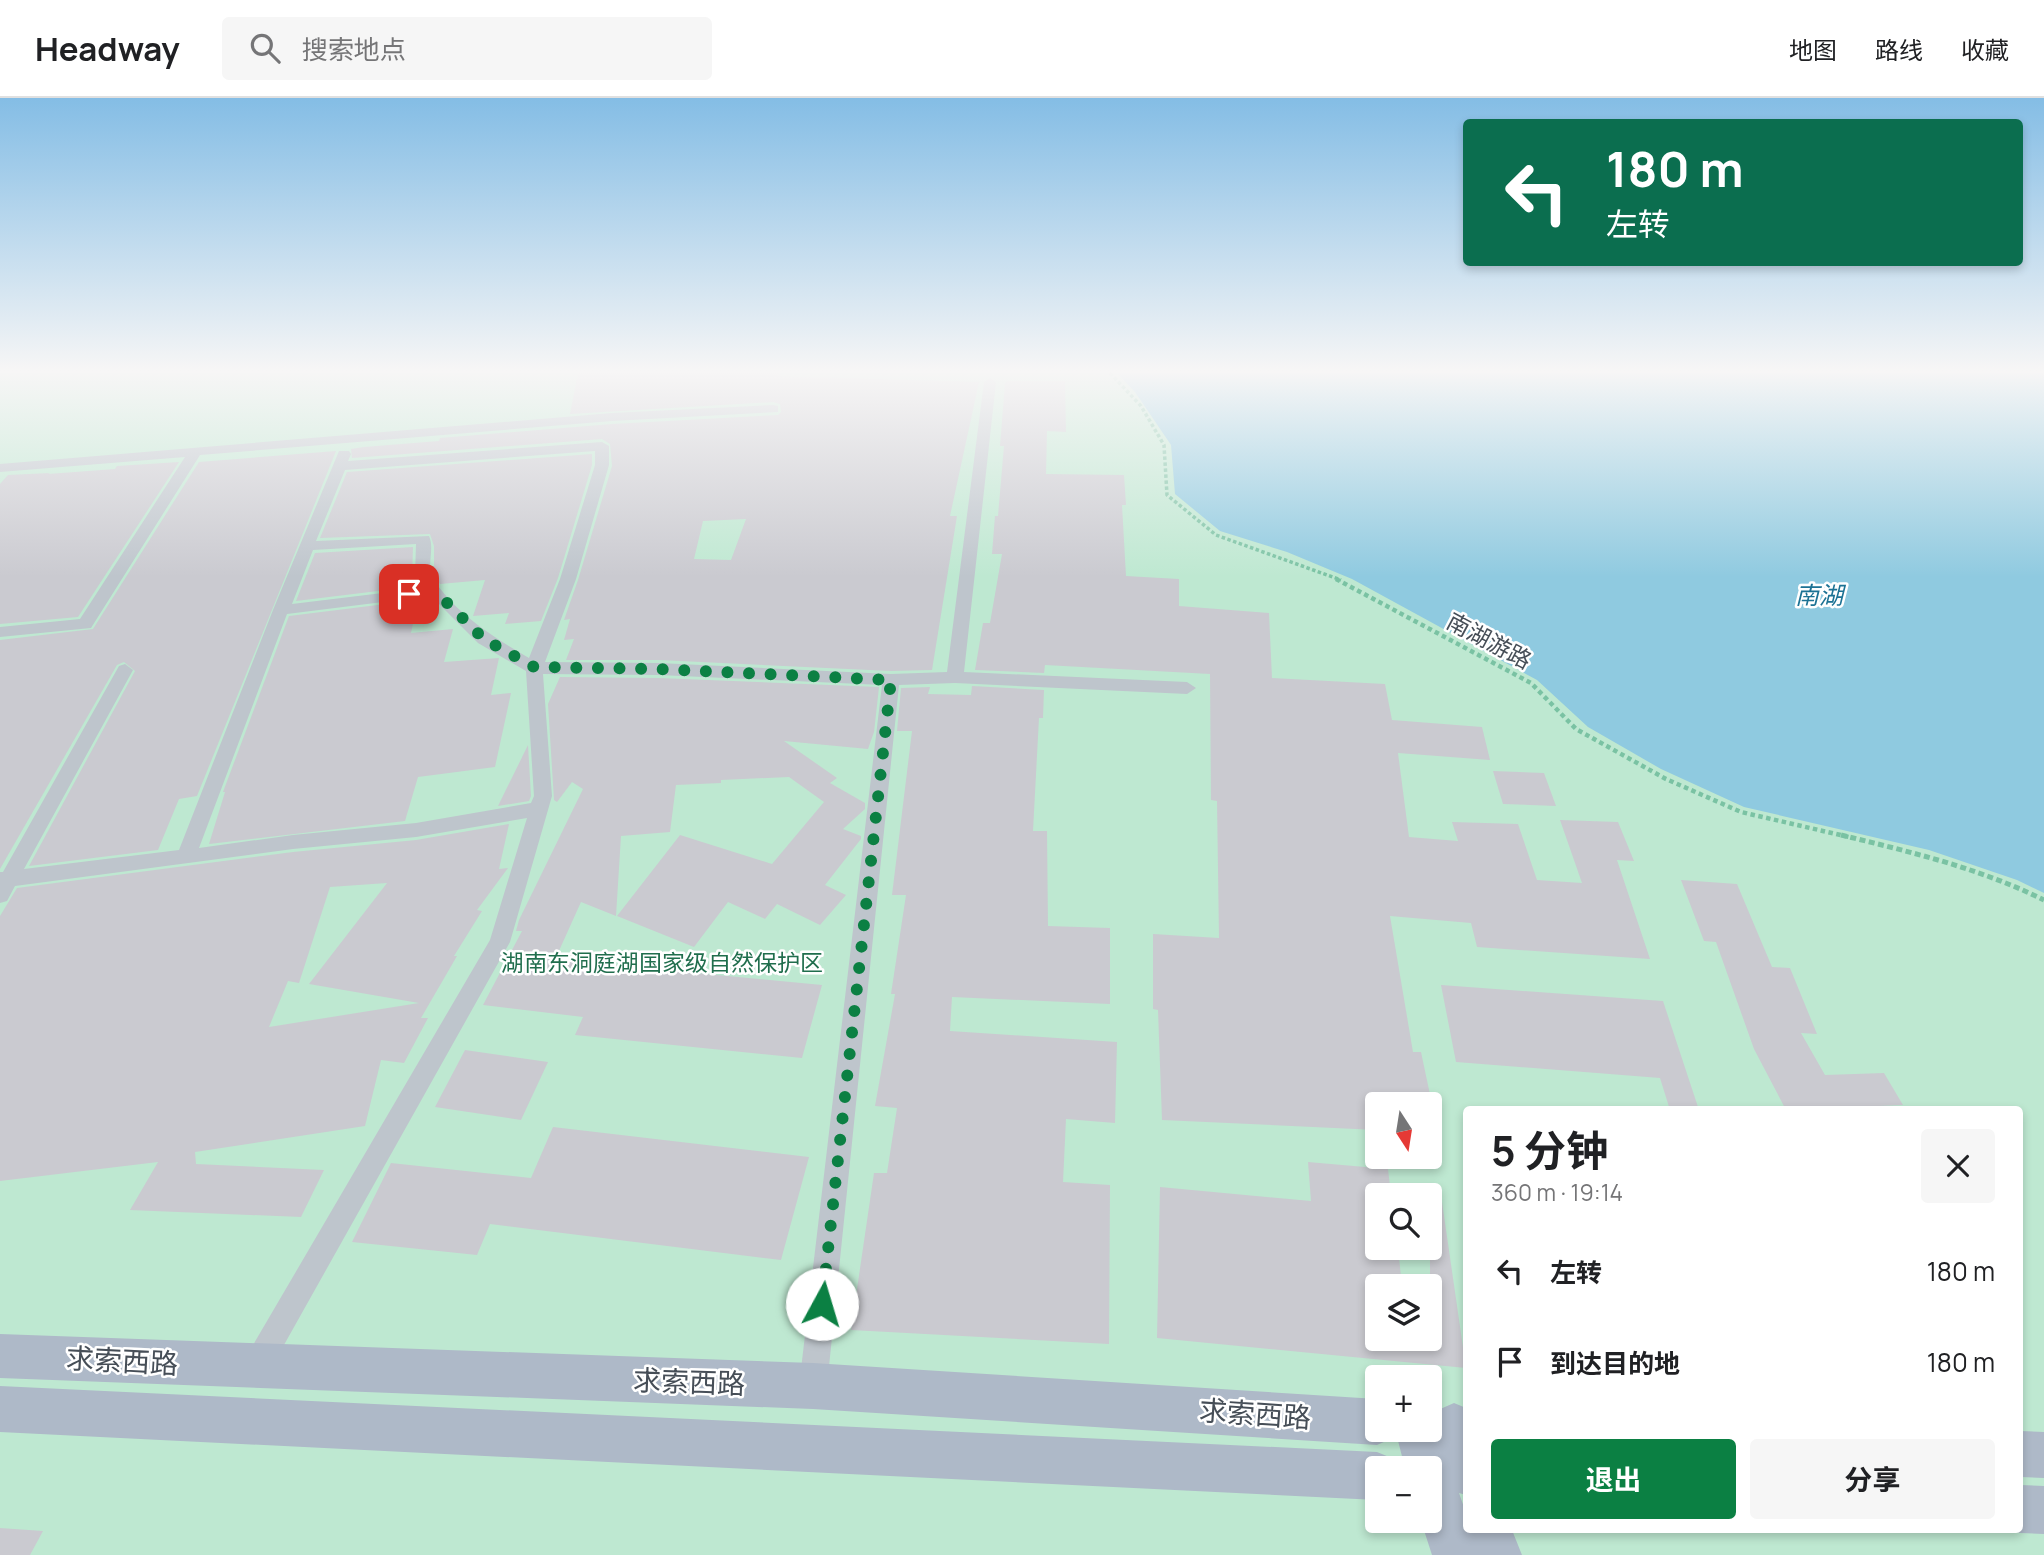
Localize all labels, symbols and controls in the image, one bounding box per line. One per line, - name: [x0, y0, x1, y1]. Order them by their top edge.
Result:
- search box: [222, 17, 712, 80]
- text: Headway: [35, 26, 180, 71]
- icon: search: [246, 29, 284, 67]
- text: 搜索地点: [302, 31, 406, 67]
- text: 地图: [1789, 33, 1837, 66]
- text: 路线: [1875, 33, 1923, 66]
- text: 收藏: [1961, 33, 2009, 66]
- text: 180 m: [1606, 135, 1744, 202]
- icon: left: [1491, 147, 1582, 238]
- text: 左转: [1606, 202, 1670, 246]
- pin: [379, 564, 439, 624]
- icon: arrive: [390, 575, 428, 613]
- water label: 南湖: [1795, 578, 1847, 611]
- street label: 南湖游路: [1441, 604, 1538, 676]
- park label: 湖南东洞庭湖国家级自然保护区: [501, 946, 823, 978]
- north arrow: [1365, 1092, 1442, 1169]
- map controls: [1365, 1092, 1442, 1533]
- text: 5 分钟: [1491, 1121, 1608, 1179]
- button: close: [1921, 1129, 1995, 1203]
- text: 360 m · 19:14: [1491, 1176, 1623, 1208]
- button: search: [1365, 1183, 1442, 1260]
- icon: left: [1491, 1252, 1529, 1290]
- text: 180 m: [1927, 1253, 1995, 1289]
- text: 左转: [1550, 1254, 1602, 1290]
- position arrow: [785, 1267, 859, 1341]
- button: layers: [1365, 1274, 1442, 1351]
- street label: 求索西路: [65, 1338, 179, 1382]
- icon: arrive: [1491, 1343, 1529, 1381]
- text: 180 m: [1927, 1344, 1995, 1380]
- text: 到达目的地: [1550, 1345, 1680, 1381]
- street label: 求索西路: [632, 1360, 746, 1402]
- button: +: [1365, 1365, 1442, 1442]
- street label: 求索西路: [1198, 1390, 1312, 1436]
- button: 退出: [1491, 1439, 1736, 1519]
- button: 分享: [1750, 1439, 1995, 1519]
- button: −: [1365, 1456, 1442, 1533]

